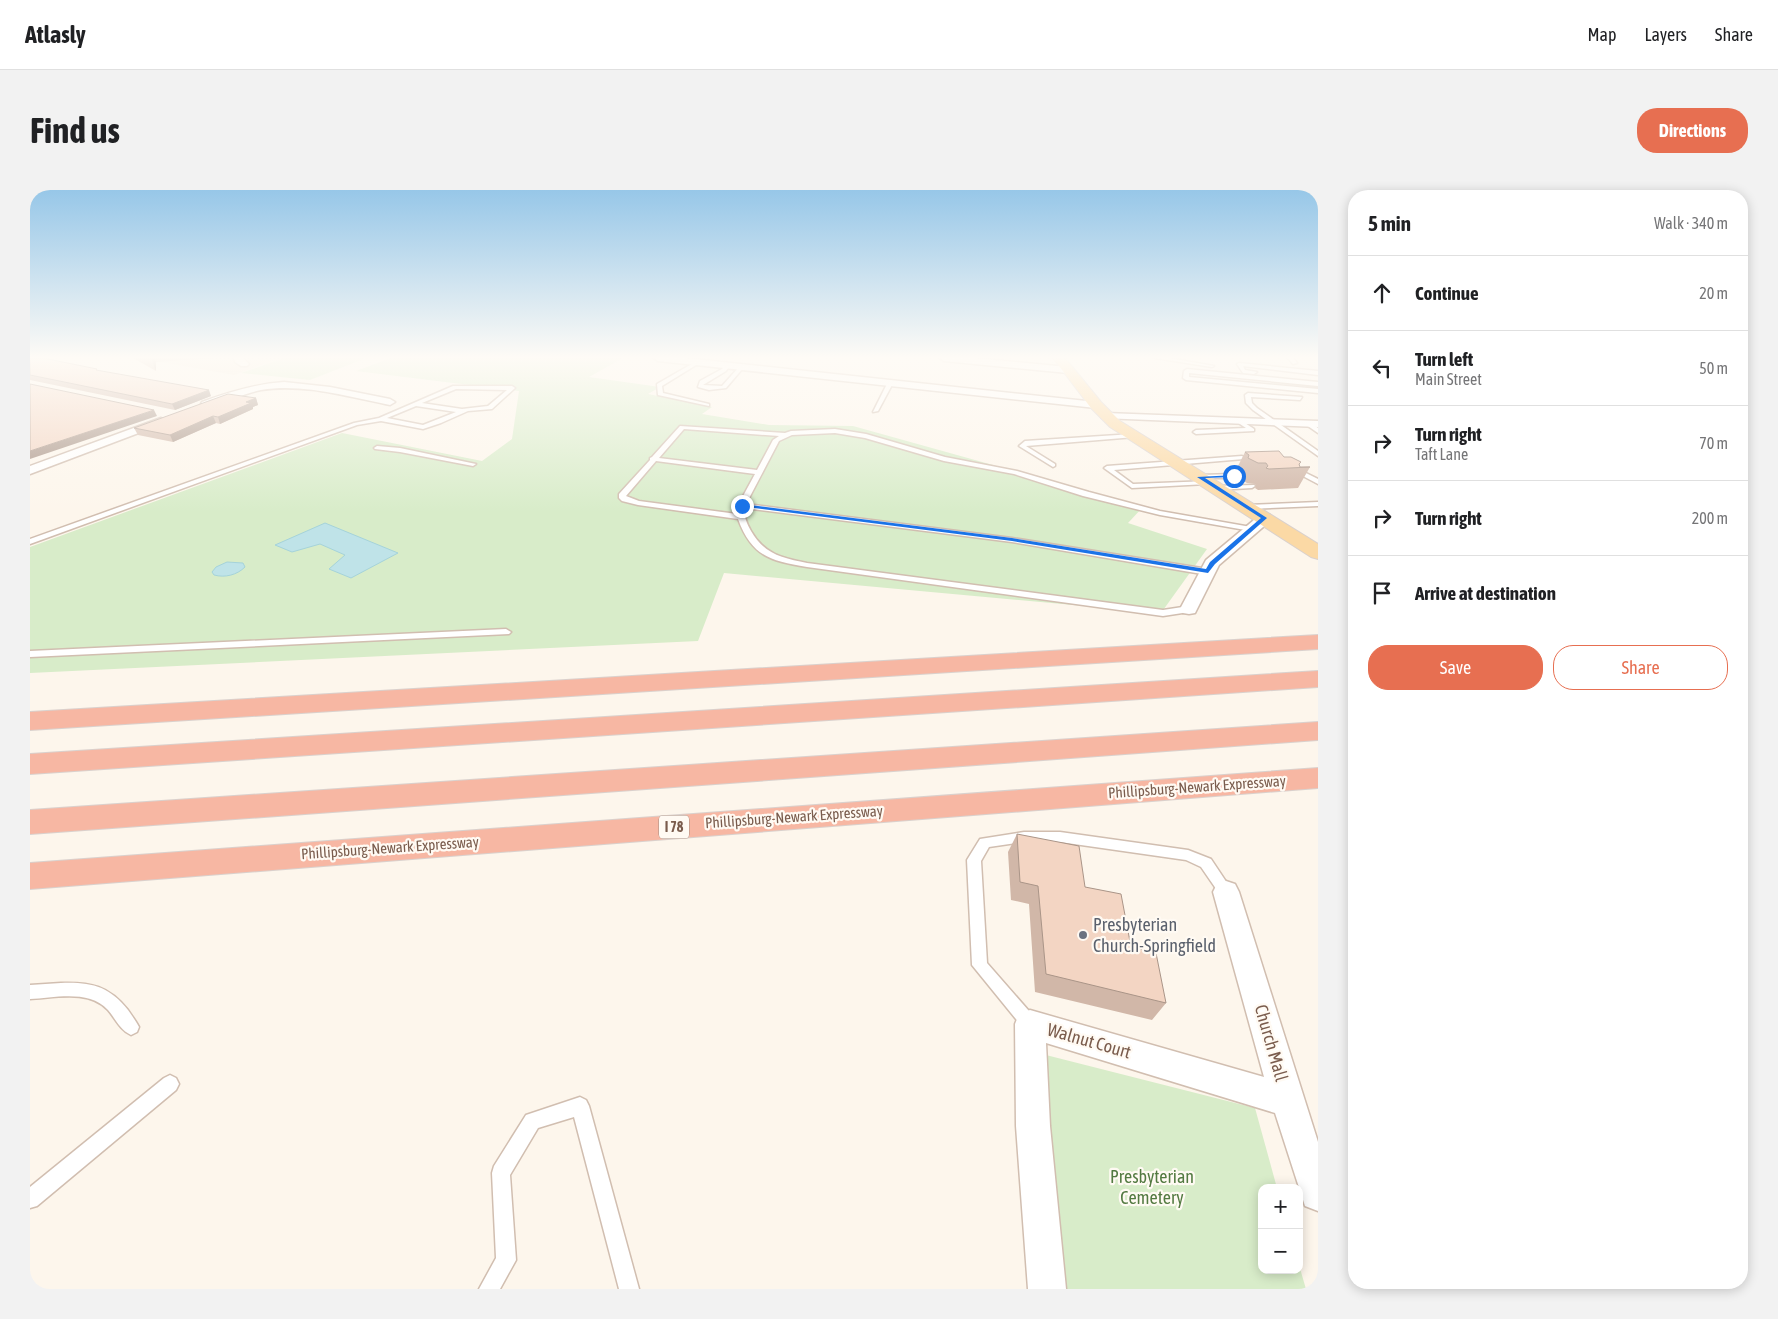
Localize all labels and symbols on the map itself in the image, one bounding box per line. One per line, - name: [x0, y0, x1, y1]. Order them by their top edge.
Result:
- route start: [1223, 465, 1246, 488]
- route end: [731, 495, 754, 518]
- street label: Phillipsburg-Newark Expressway: [1108, 772, 1286, 801]
- street label: Phillipsburg-Newark Expressway: [705, 802, 883, 831]
- road number: I 78: [659, 816, 689, 839]
- street label: Phillipsburg-Newark Expressway: [301, 833, 479, 862]
- place label: Presbyterian Church-Springfield: [1093, 914, 1216, 956]
- marker: Presbyterian Church-Springfield: [1077, 929, 1089, 941]
- street label: Church Mall: [1251, 1002, 1292, 1084]
- street label: Walnut Court: [1045, 1019, 1134, 1063]
- park label: Presbyterian Cemetery: [1110, 1166, 1194, 1208]

